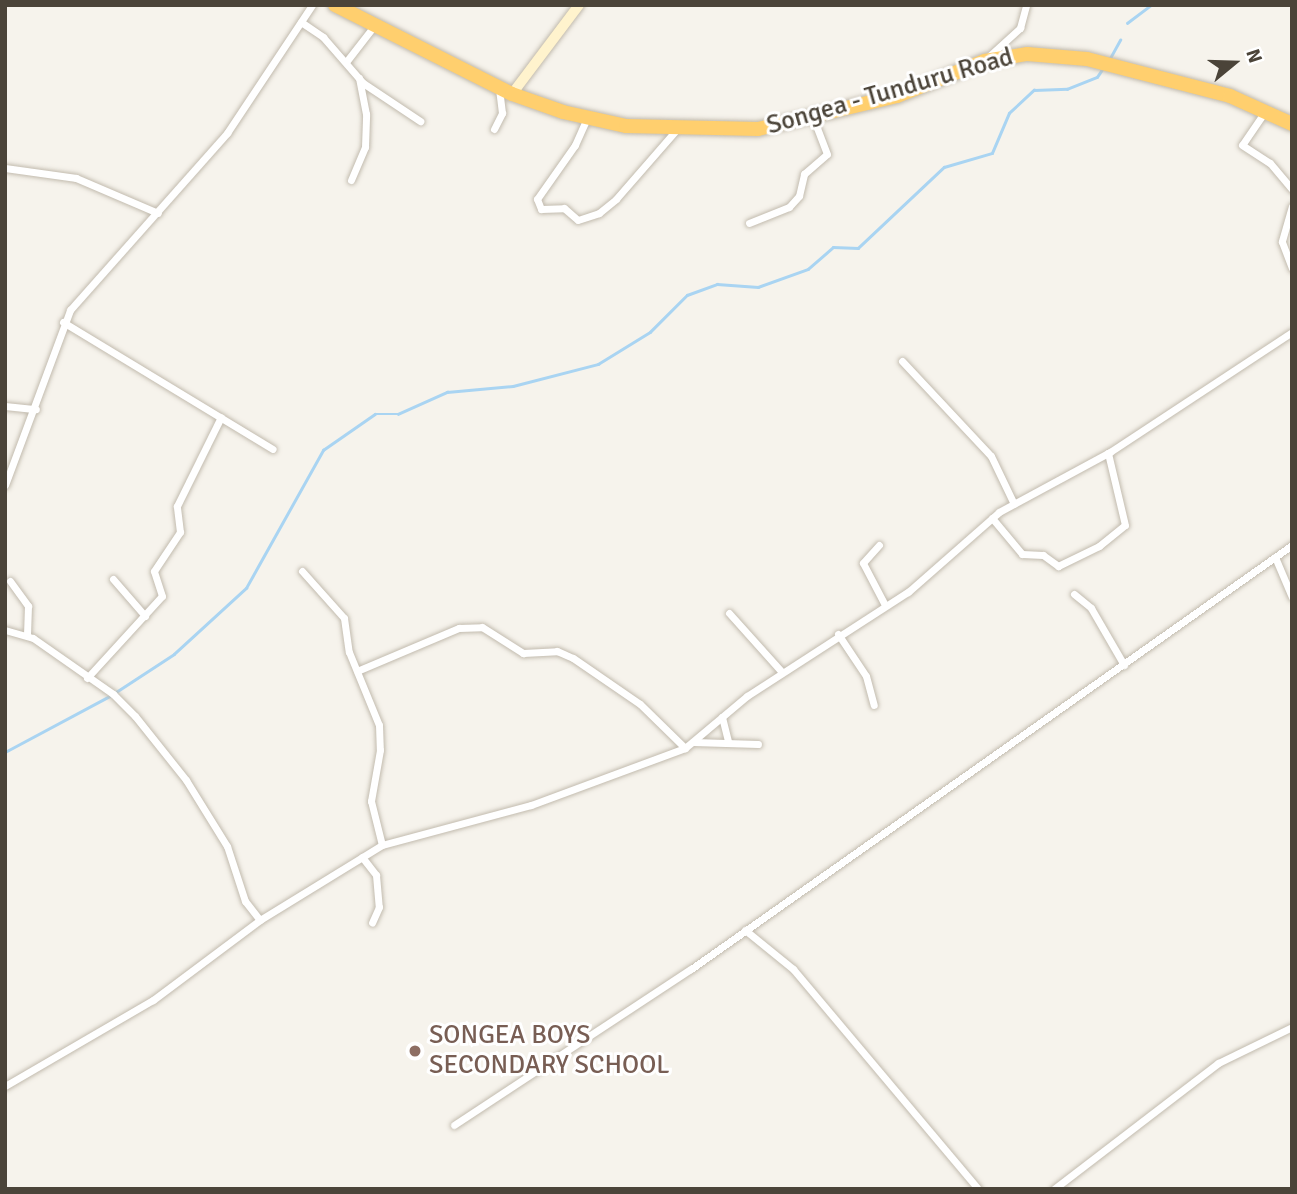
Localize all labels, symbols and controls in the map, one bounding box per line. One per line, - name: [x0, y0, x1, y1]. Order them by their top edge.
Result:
- north arrow: [1199, 28, 1269, 98]
- street label: Songea - Tunduru Road: [763, 42, 1017, 142]
- text: N: [1240, 46, 1267, 66]
- place label: SONGEA BOYS SECONDARY SCHOOL: [429, 1020, 670, 1082]
- marker: SONGEA BOYS SECONDARY SCHOOL: [407, 1043, 423, 1059]

